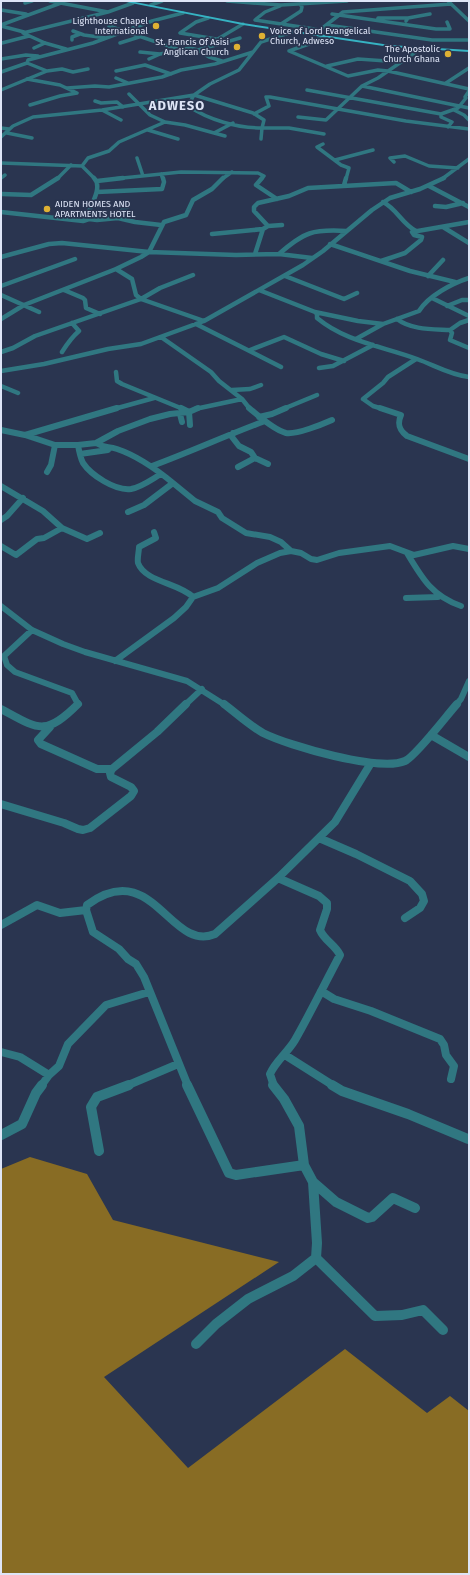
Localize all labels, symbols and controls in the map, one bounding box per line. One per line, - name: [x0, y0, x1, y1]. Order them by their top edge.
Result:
- place label: Lighthouse Chapel International: [73, 16, 148, 36]
- marker: Lighthouse Chapel International: [151, 21, 161, 31]
- place label: Voice of Lord Evangelical Church, Adweso: [270, 26, 371, 46]
- marker: Voice of Lord Evangelical Church, Adweso: [257, 31, 267, 41]
- place label: St. Francis Of Asisi Anglican Church: [155, 37, 229, 57]
- marker: St. Francis Of Asisi Anglican Church: [232, 42, 242, 52]
- place label: The Apostolic Church Ghana: [383, 44, 441, 64]
- marker: The Apostolic Church Ghana: [443, 49, 453, 59]
- district label: ADWESO: [148, 98, 205, 113]
- place label: AIDEN HOMES AND APARTMENTS HOTEL: [55, 199, 136, 219]
- marker: AIDEN HOMES AND APARTMENTS HOTEL: [42, 204, 52, 214]

